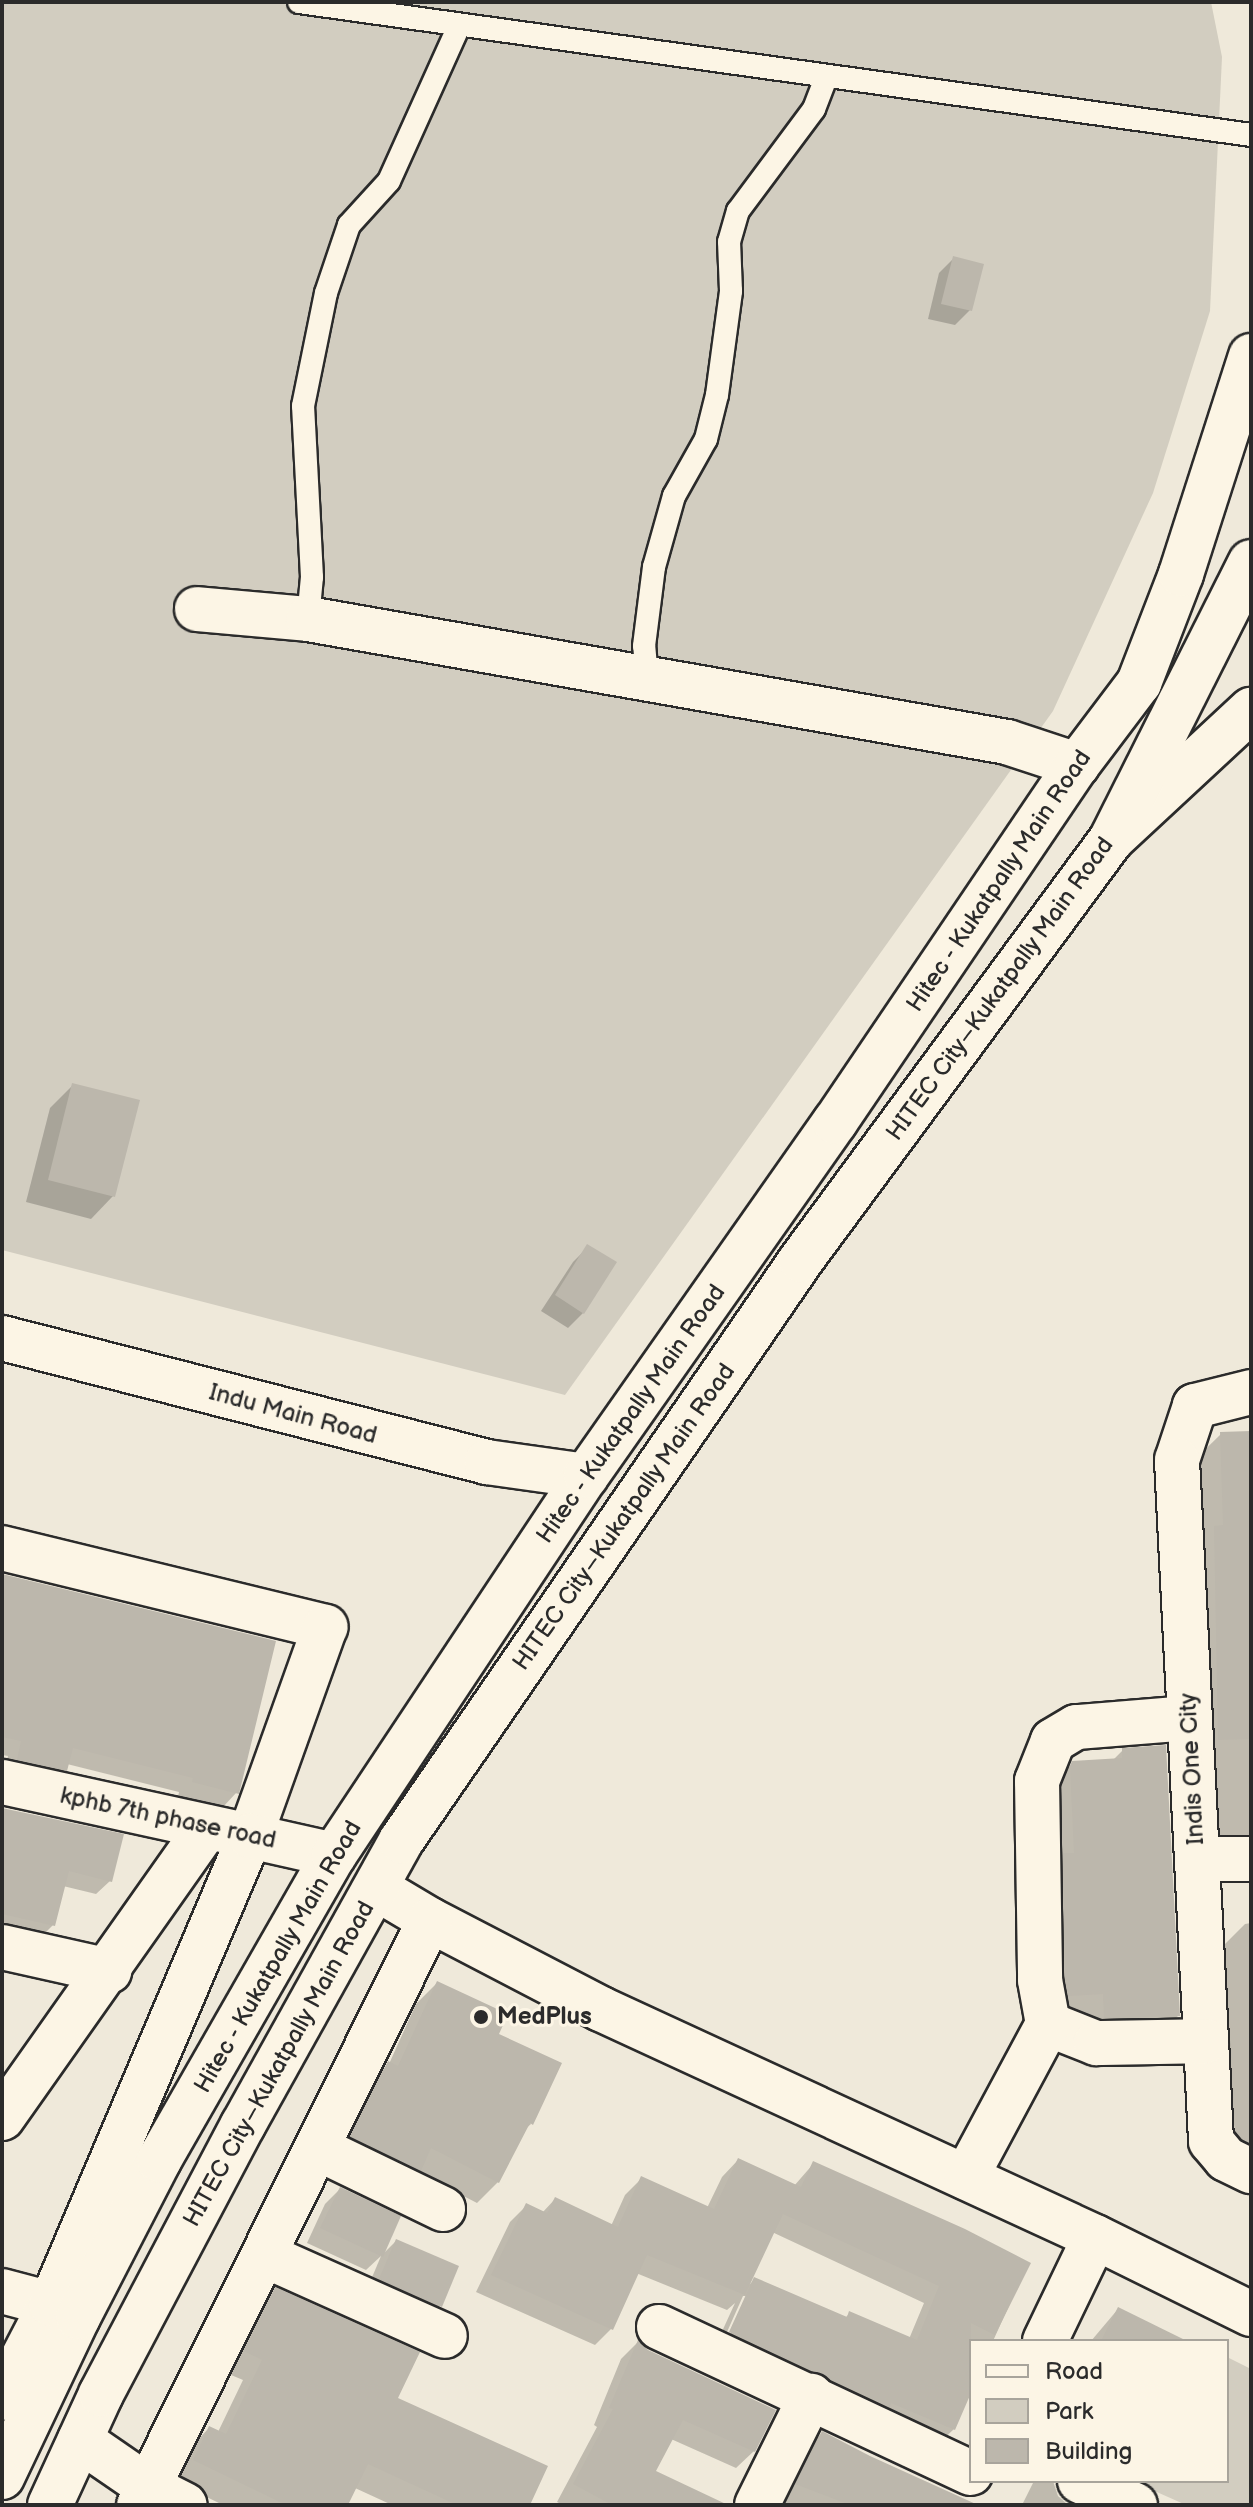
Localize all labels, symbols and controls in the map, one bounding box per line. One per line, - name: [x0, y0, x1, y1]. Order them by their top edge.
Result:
- street label: Hitec - Kukatpally Main Road: [900, 743, 1098, 1019]
- street label: HITEC City–Kukatpally Main Road: [880, 831, 1120, 1147]
- street label: Hitec - Kukatpally Main Road: [530, 1278, 732, 1550]
- street label: HITEC City–Kukatpally Main Road: [506, 1357, 742, 1677]
- street label: Indu Main Road: [206, 1378, 380, 1450]
- street label: Indis One City: [1174, 1692, 1210, 1846]
- street label: kphb 7th phase road: [57, 1781, 279, 1855]
- street label: Hitec - Kukatpally Main Road: [187, 1814, 369, 2100]
- street label: HITEC City–Kukatpally Main Road: [177, 1896, 381, 2232]
- place label: MedPlus: [497, 2003, 592, 2031]
- marker: MedPlus: [472, 2008, 490, 2026]
- legend: [969, 2339, 1229, 2483]
- text: Road: [1045, 2357, 1103, 2386]
- text: Park: [1045, 2397, 1093, 2426]
- text: Building: [1045, 2437, 1132, 2466]

